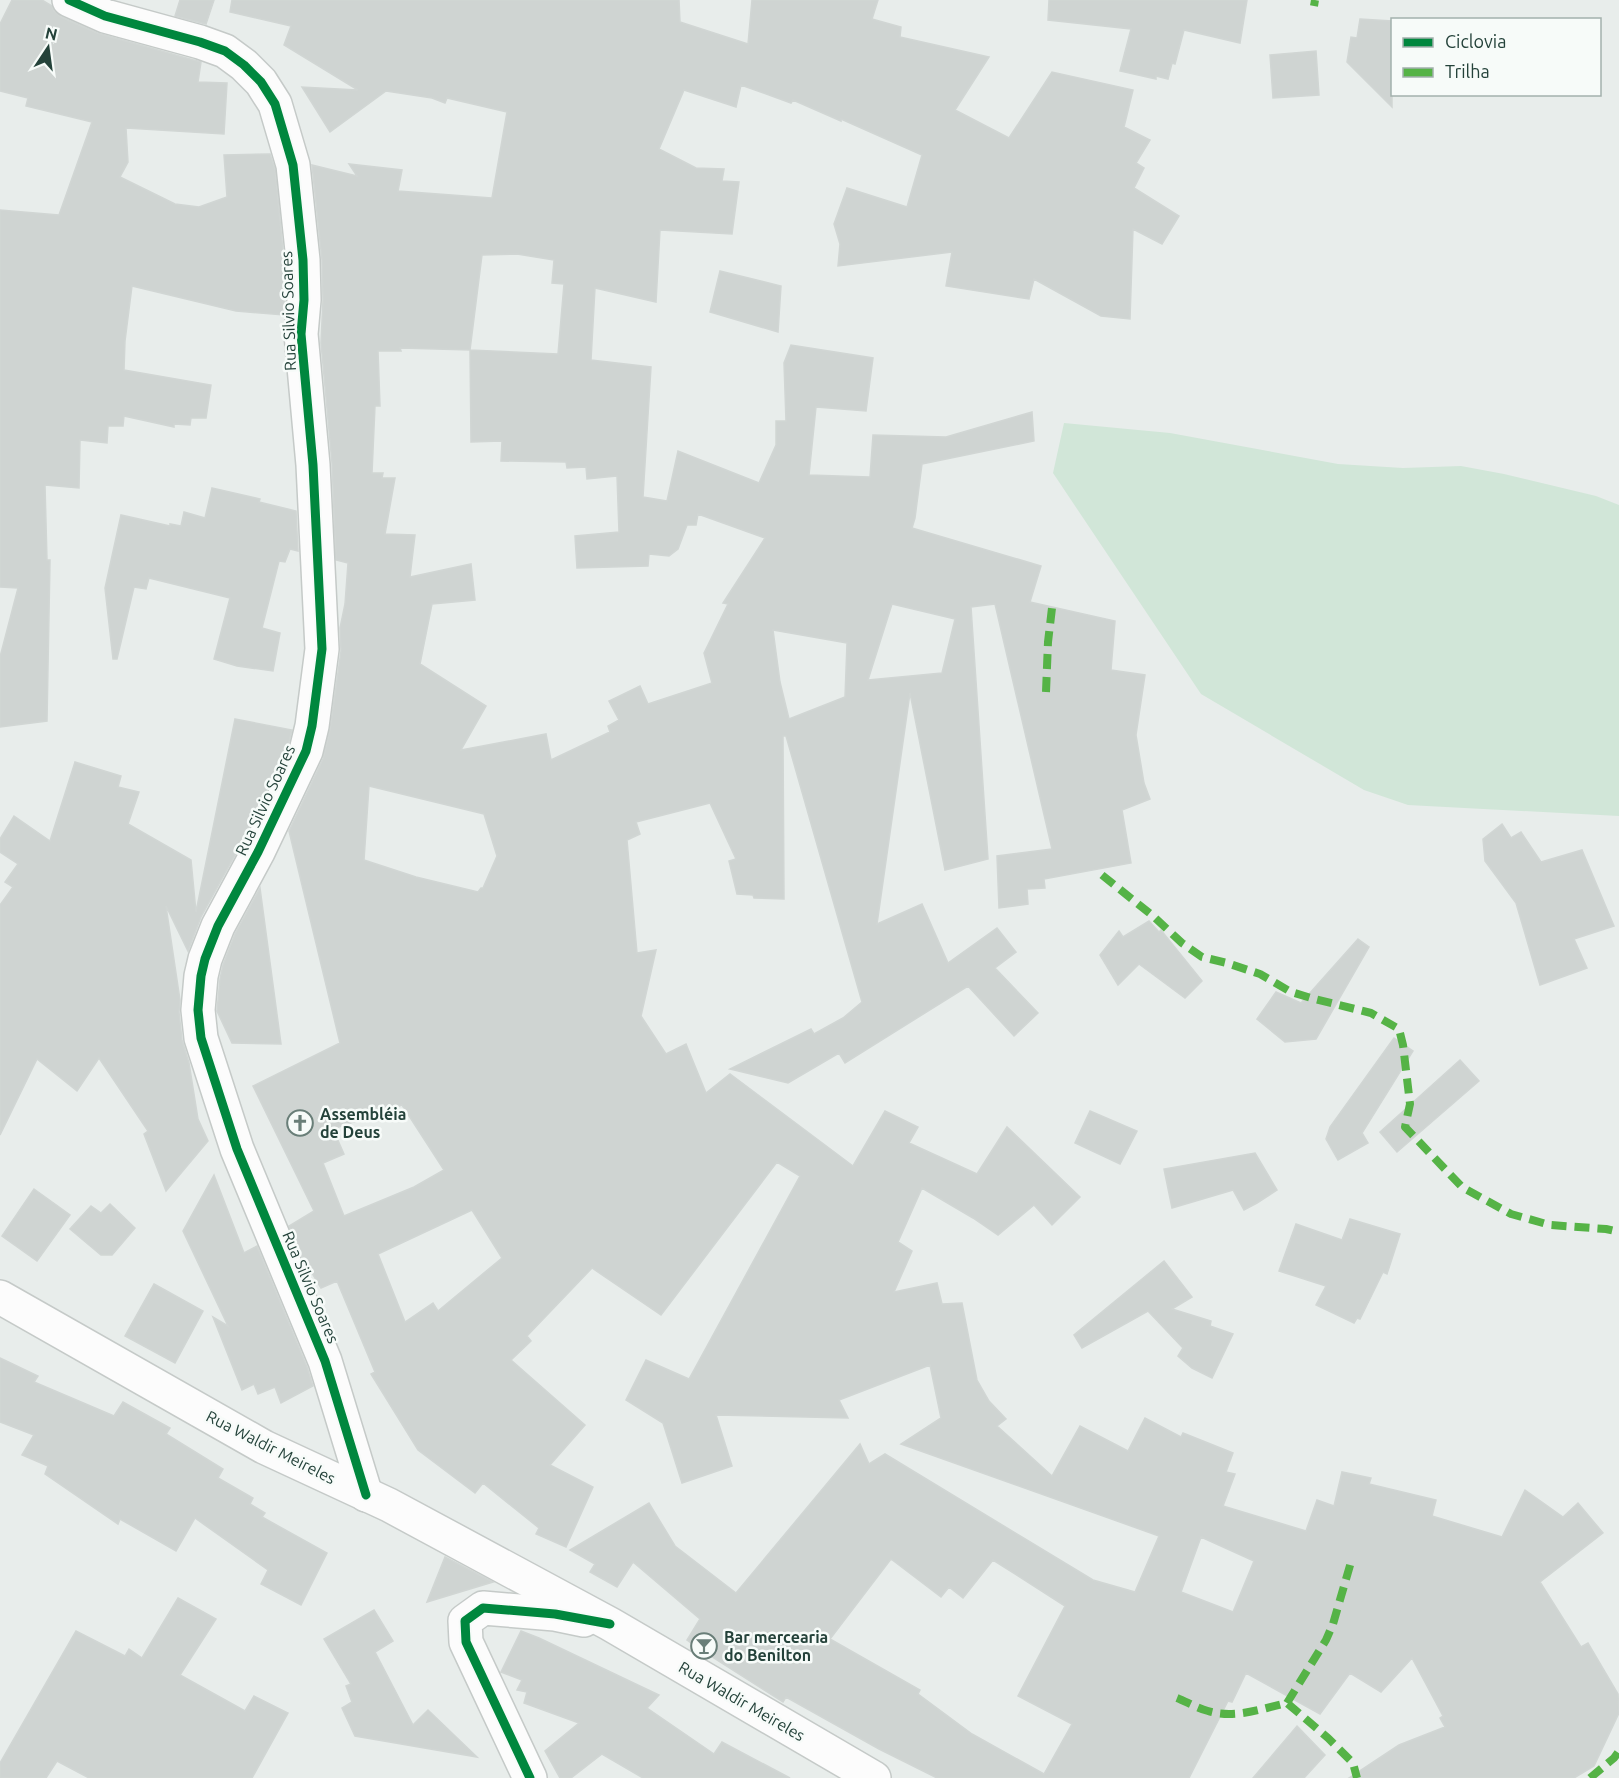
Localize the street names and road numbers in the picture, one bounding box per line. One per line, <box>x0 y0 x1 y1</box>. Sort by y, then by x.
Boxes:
street label: Rua Silvio Soares <box>277 251 299 371</box>
street label: Rua Silvio Soares <box>231 742 299 858</box>
street label: Rua Silvio Soares <box>279 1228 343 1346</box>
street label: Rua Waldir Meireles <box>203 1407 339 1487</box>
street label: Rua Waldir Meireles <box>676 1658 808 1744</box>

